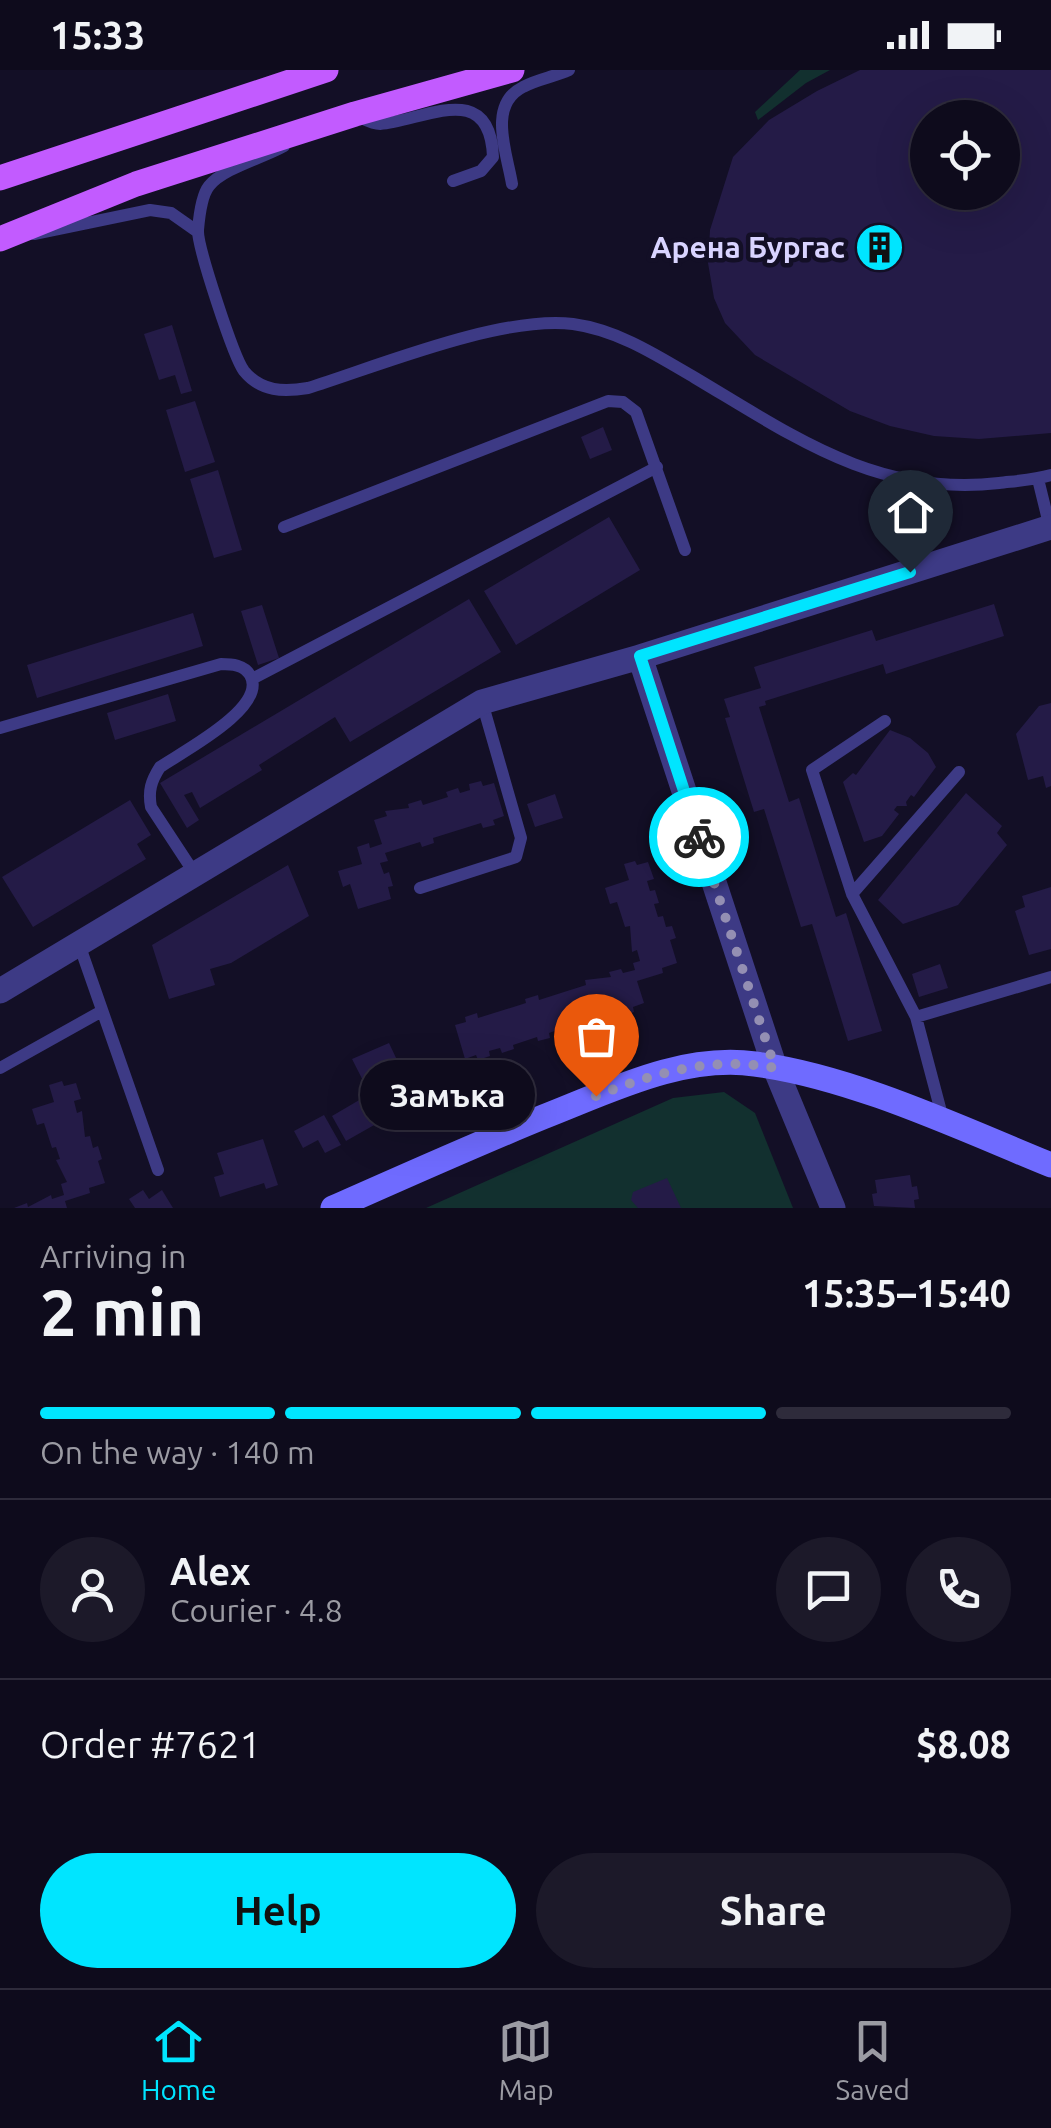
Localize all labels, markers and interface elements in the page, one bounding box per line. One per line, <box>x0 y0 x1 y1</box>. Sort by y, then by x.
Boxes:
text: 15:33 <box>50 14 145 56</box>
map controls <box>910 100 1020 210</box>
button: locate <box>910 100 1020 210</box>
building icon: Арена Бургас <box>854 221 906 273</box>
place label: Арена Бургас <box>650 230 845 264</box>
pin <box>868 470 953 573</box>
icon: home <box>883 485 938 540</box>
courier <box>649 787 749 887</box>
icon: bike <box>672 810 727 865</box>
pin <box>554 994 639 1097</box>
icon: bag <box>569 1009 624 1064</box>
callout: Замъка <box>361 1061 536 1131</box>
text: Замъка <box>390 1077 505 1113</box>
text: Arriving in <box>40 1238 186 1274</box>
text: 15:35–15:40 <box>802 1272 1011 1314</box>
text: 2 min <box>40 1275 204 1348</box>
text: On the way · 140 m <box>40 1434 315 1470</box>
button: person <box>40 1537 145 1642</box>
button: chat <box>776 1537 881 1642</box>
button: phone <box>906 1537 1011 1642</box>
text: Alex <box>170 1550 251 1592</box>
text: Courier · 4.8 <box>170 1592 343 1628</box>
text: Order #7621 <box>40 1723 261 1765</box>
text: $8.08 <box>916 1723 1011 1765</box>
button: Help <box>40 1853 516 1968</box>
button: Share <box>536 1853 1011 1968</box>
tab: Home <box>141 2014 217 2105</box>
tab: Map <box>498 2014 554 2105</box>
tab: Saved <box>835 2014 910 2105</box>

